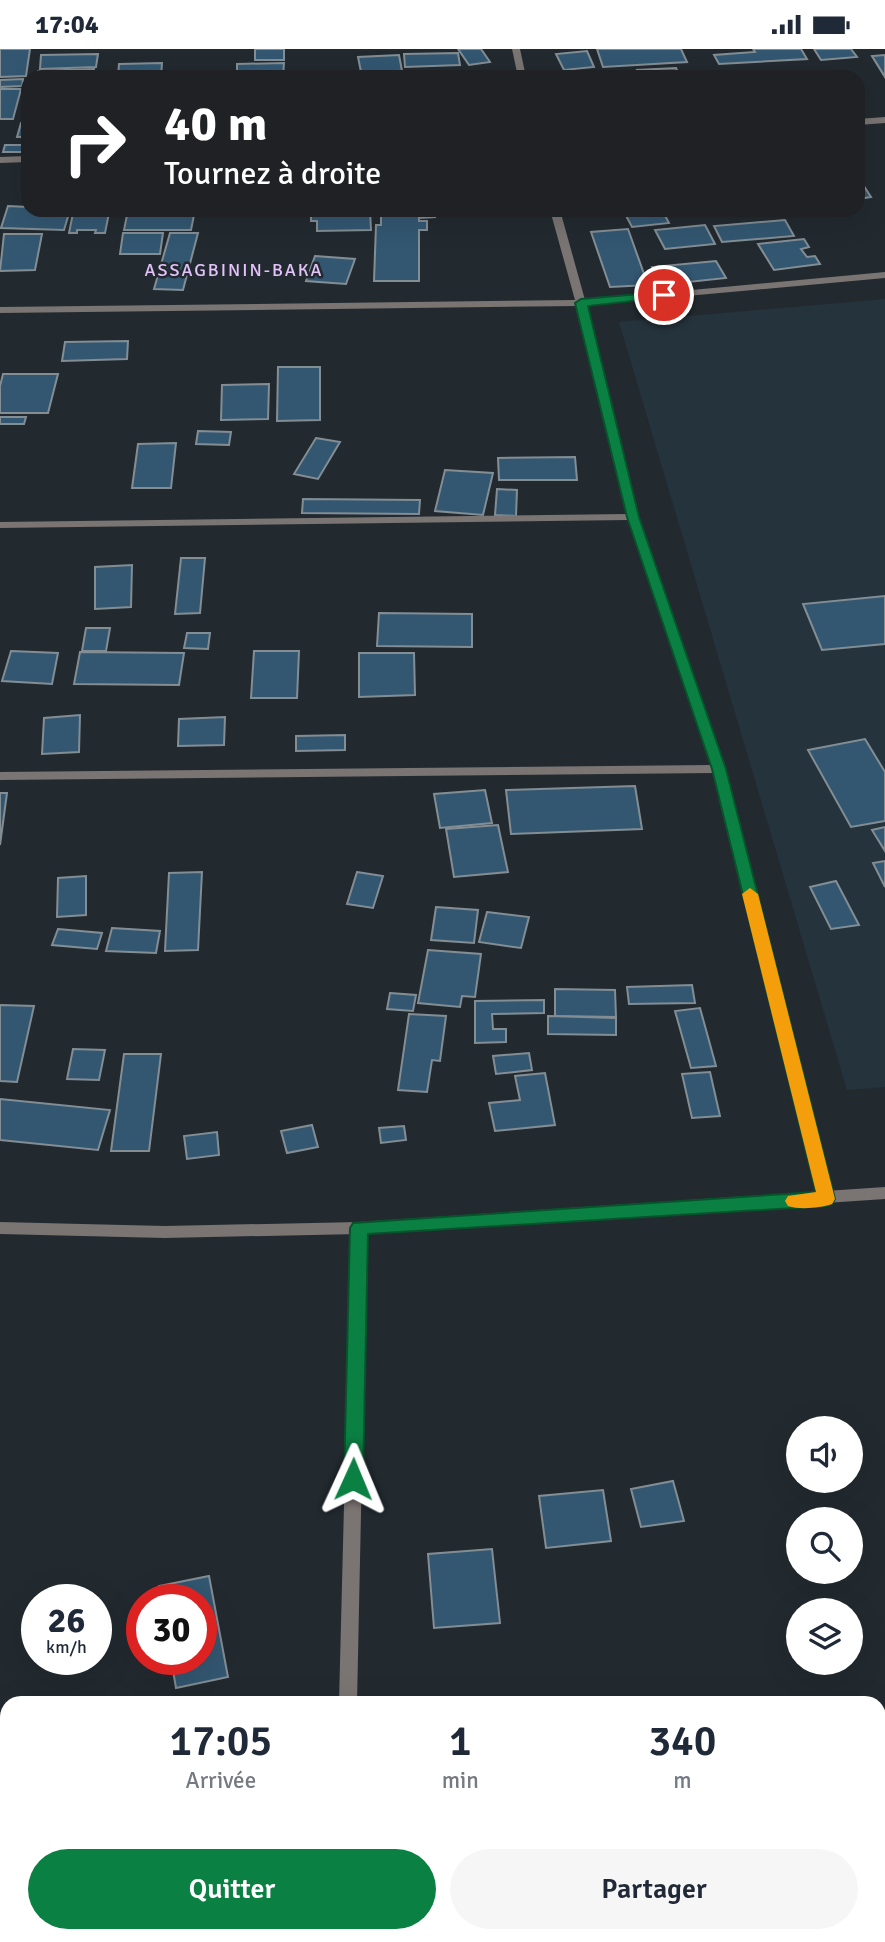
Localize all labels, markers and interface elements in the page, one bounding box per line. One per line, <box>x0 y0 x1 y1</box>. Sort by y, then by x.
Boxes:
text: 17:04 <box>35 9 99 41</box>
text: 40 m <box>164 94 267 154</box>
icon: right <box>49 98 140 189</box>
text: Tournez à droite <box>164 154 381 193</box>
district label: ASSAGBININ-BAKA <box>144 259 324 281</box>
pin <box>634 265 694 325</box>
icon: arrive <box>645 276 683 314</box>
map controls <box>786 1416 863 1675</box>
button: sound <box>786 1416 863 1493</box>
position arrow <box>316 1442 390 1516</box>
button: search <box>786 1507 863 1584</box>
speed limit sign: 30 <box>126 1584 217 1675</box>
button: layers <box>786 1598 863 1675</box>
text: 26 <box>48 1599 85 1642</box>
text: km/h <box>46 1636 87 1658</box>
text: 17:05 <box>170 1716 272 1767</box>
text: 1 <box>449 1716 472 1767</box>
text: 340 <box>648 1716 716 1767</box>
text: Arrivée <box>186 1766 256 1795</box>
text: min <box>442 1766 479 1795</box>
text: m <box>673 1766 692 1795</box>
button: Quitter <box>28 1849 436 1929</box>
button: Partager <box>450 1849 858 1929</box>

